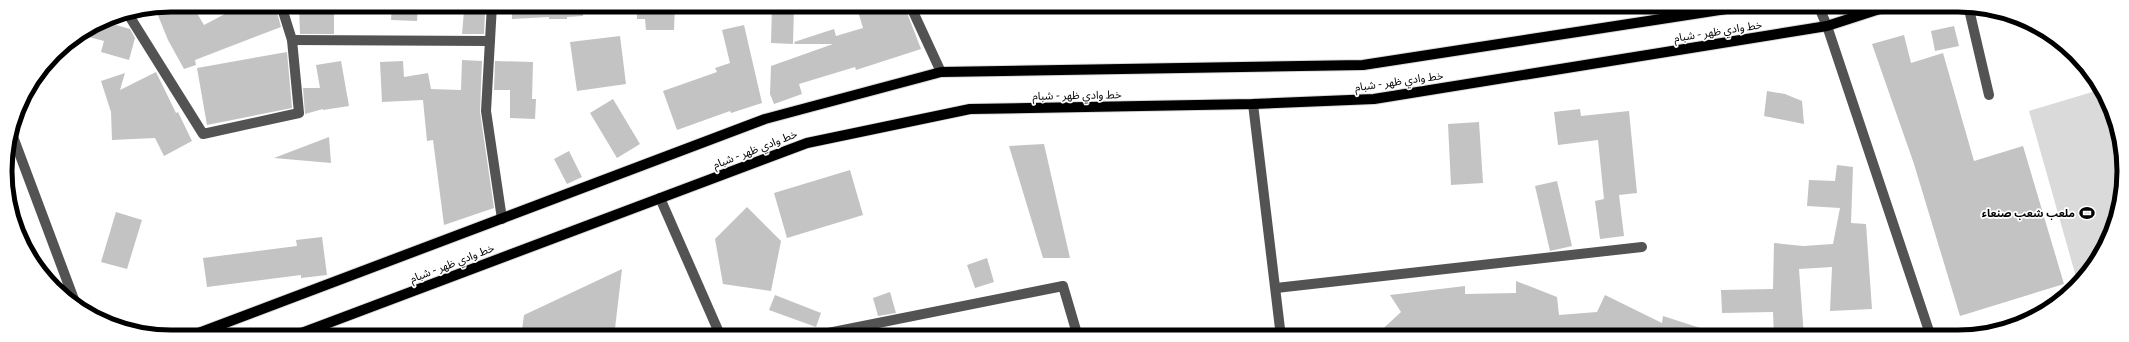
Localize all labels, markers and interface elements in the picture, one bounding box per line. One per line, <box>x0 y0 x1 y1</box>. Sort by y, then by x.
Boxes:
street label: خط وادي ظهر - شبام <box>1673 18 1764 47</box>
street label: خط وادي ظهر - شبام <box>1354 69 1445 97</box>
street label: خط وادي ظهر - شبام <box>1032 88 1122 105</box>
street label: خط وادي ظهر - شبام <box>711 127 801 174</box>
sports icon: ملعب شعب صنعاء <box>2078 204 2096 222</box>
place label: ملعب شعب صنعاء <box>1982 207 2075 220</box>
street label: خط وادي ظهر - شبام <box>408 241 498 288</box>

